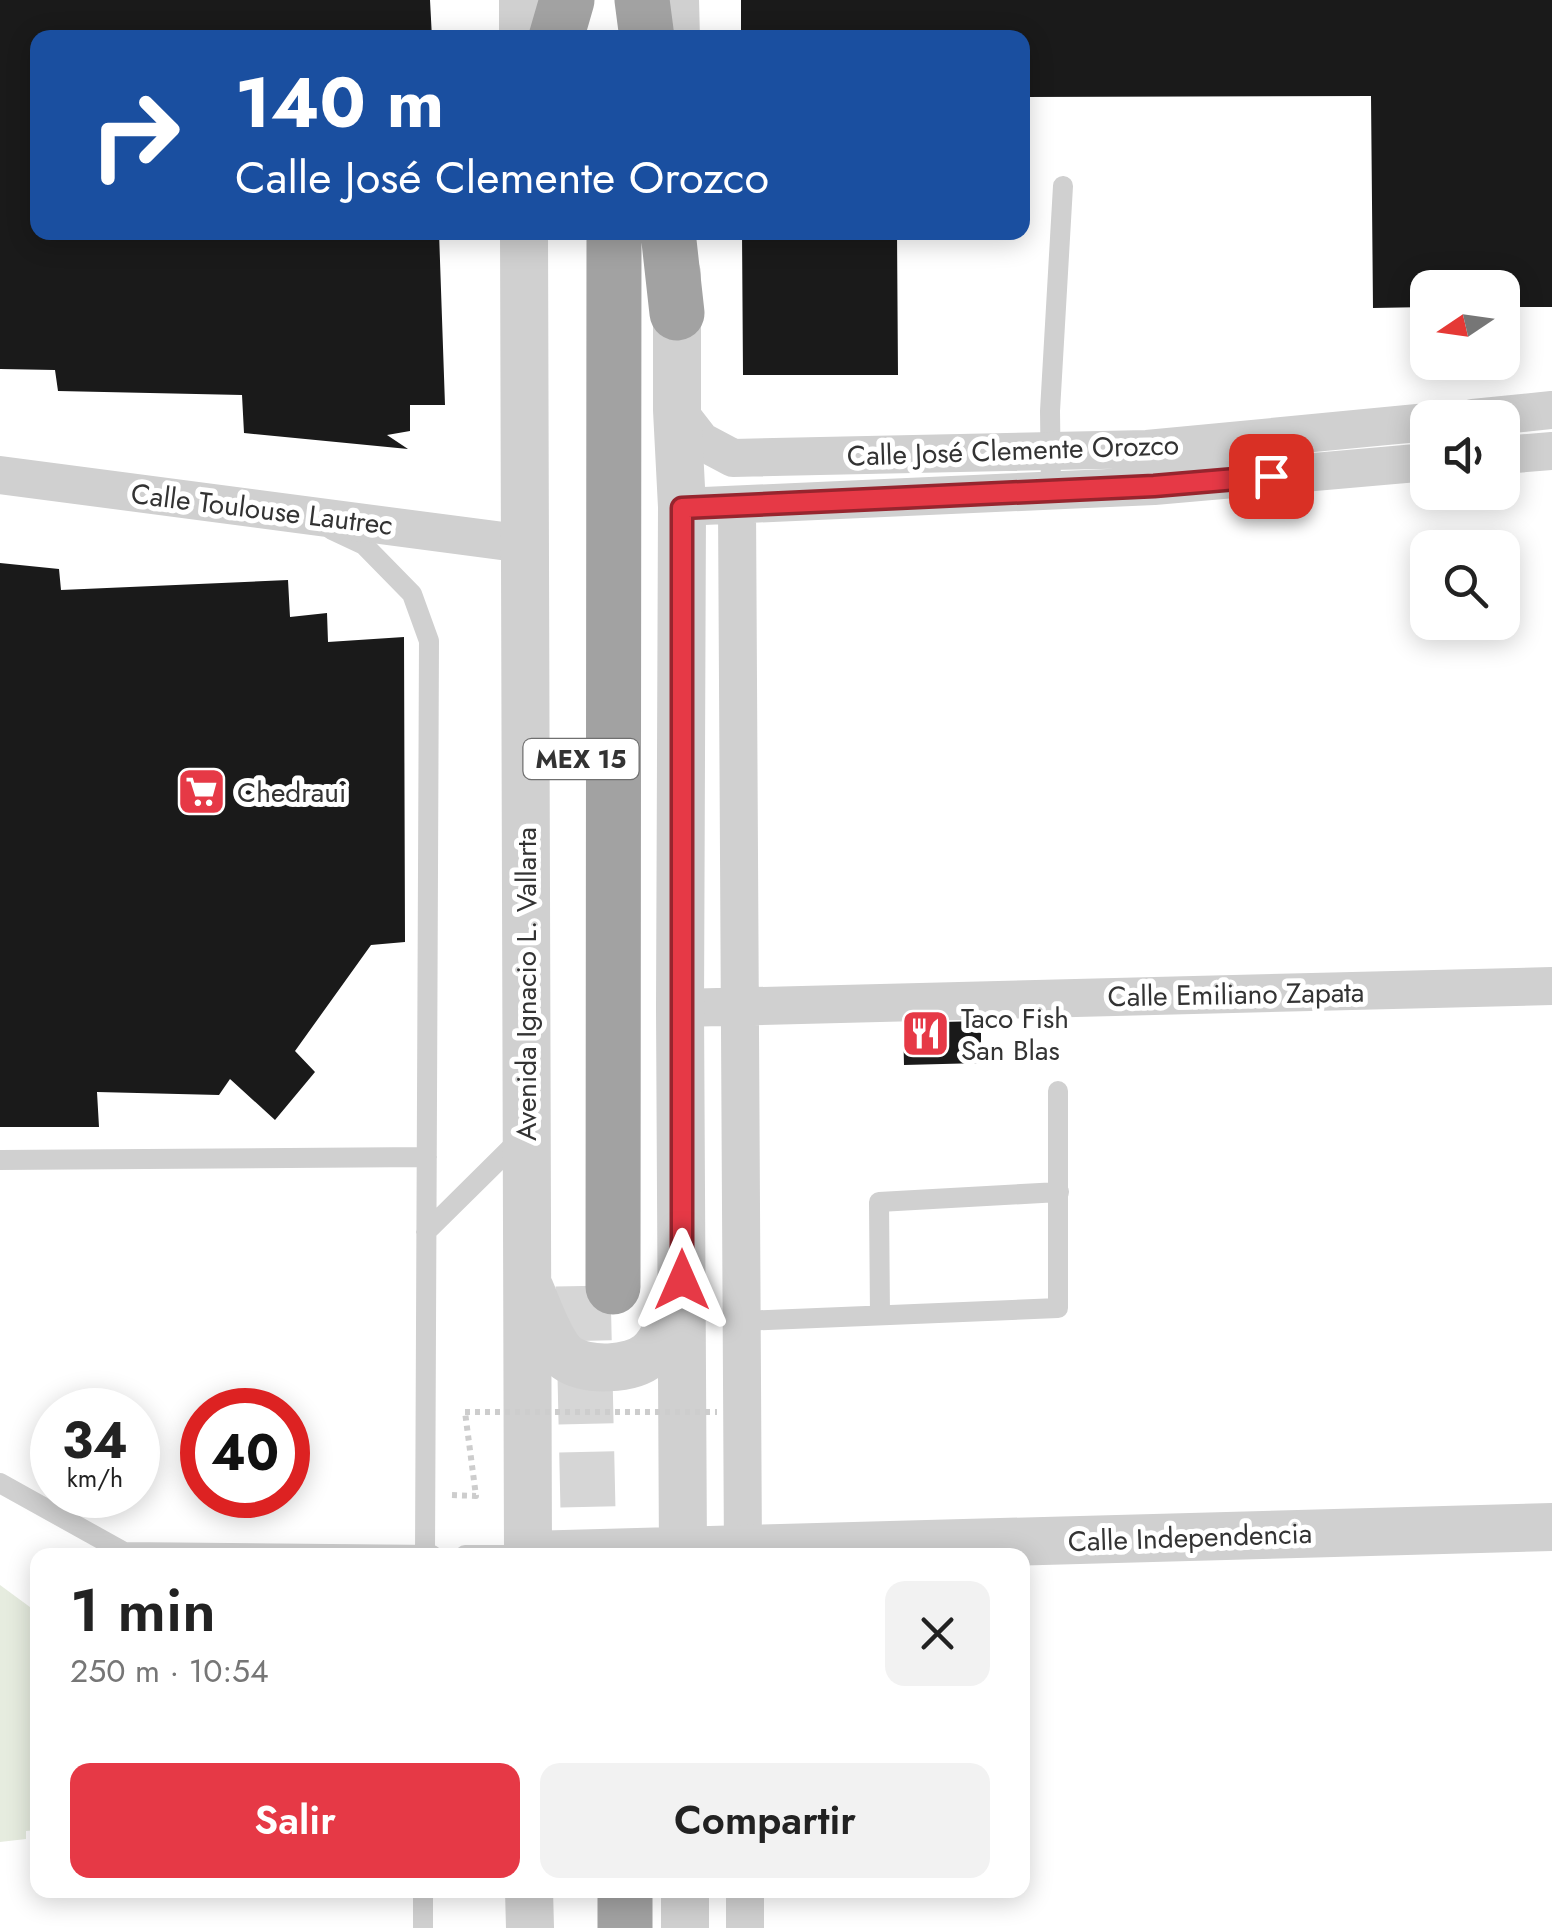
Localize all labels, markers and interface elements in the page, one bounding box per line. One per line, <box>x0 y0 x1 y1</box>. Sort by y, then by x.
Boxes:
text: 140 m <box>235 52 444 153</box>
icon: right <box>70 70 200 200</box>
text: Calle José Clemente Orozco <box>235 145 769 210</box>
north arrow <box>1410 270 1520 380</box>
map controls <box>1410 270 1520 640</box>
button: sound <box>1410 400 1520 510</box>
street label: Calle José Clemente Orozco <box>846 424 1180 477</box>
pin <box>1229 434 1314 519</box>
icon: arrive <box>1244 449 1299 504</box>
street label: Calle Toulouse Lautrec <box>129 473 395 546</box>
button: search <box>1410 530 1520 640</box>
road number: MEX 15 <box>524 739 638 779</box>
supermarket icon: Chedraui <box>176 766 228 818</box>
place label: Chedraui <box>237 772 346 813</box>
street label: Avenida Ignacio L. Vallarta <box>506 827 547 1141</box>
street label: Calle Emiliano Zapata <box>1107 972 1365 1017</box>
place label: Taco Fish San Blas <box>961 998 1069 1071</box>
restaurant icon: Taco Fish San Blas <box>900 1008 952 1060</box>
position arrow <box>630 1228 734 1332</box>
speed limit sign: 40 <box>180 1388 310 1518</box>
text: 34 <box>62 1404 128 1477</box>
text: km/h <box>67 1460 123 1496</box>
street label: Calle Independencia <box>1067 1513 1313 1562</box>
text: 1 min <box>70 1567 216 1654</box>
button: close <box>885 1581 990 1686</box>
text: 250 m · 10:54 <box>70 1648 269 1694</box>
button: Salir <box>70 1763 520 1878</box>
button: Compartir <box>540 1763 990 1878</box>

